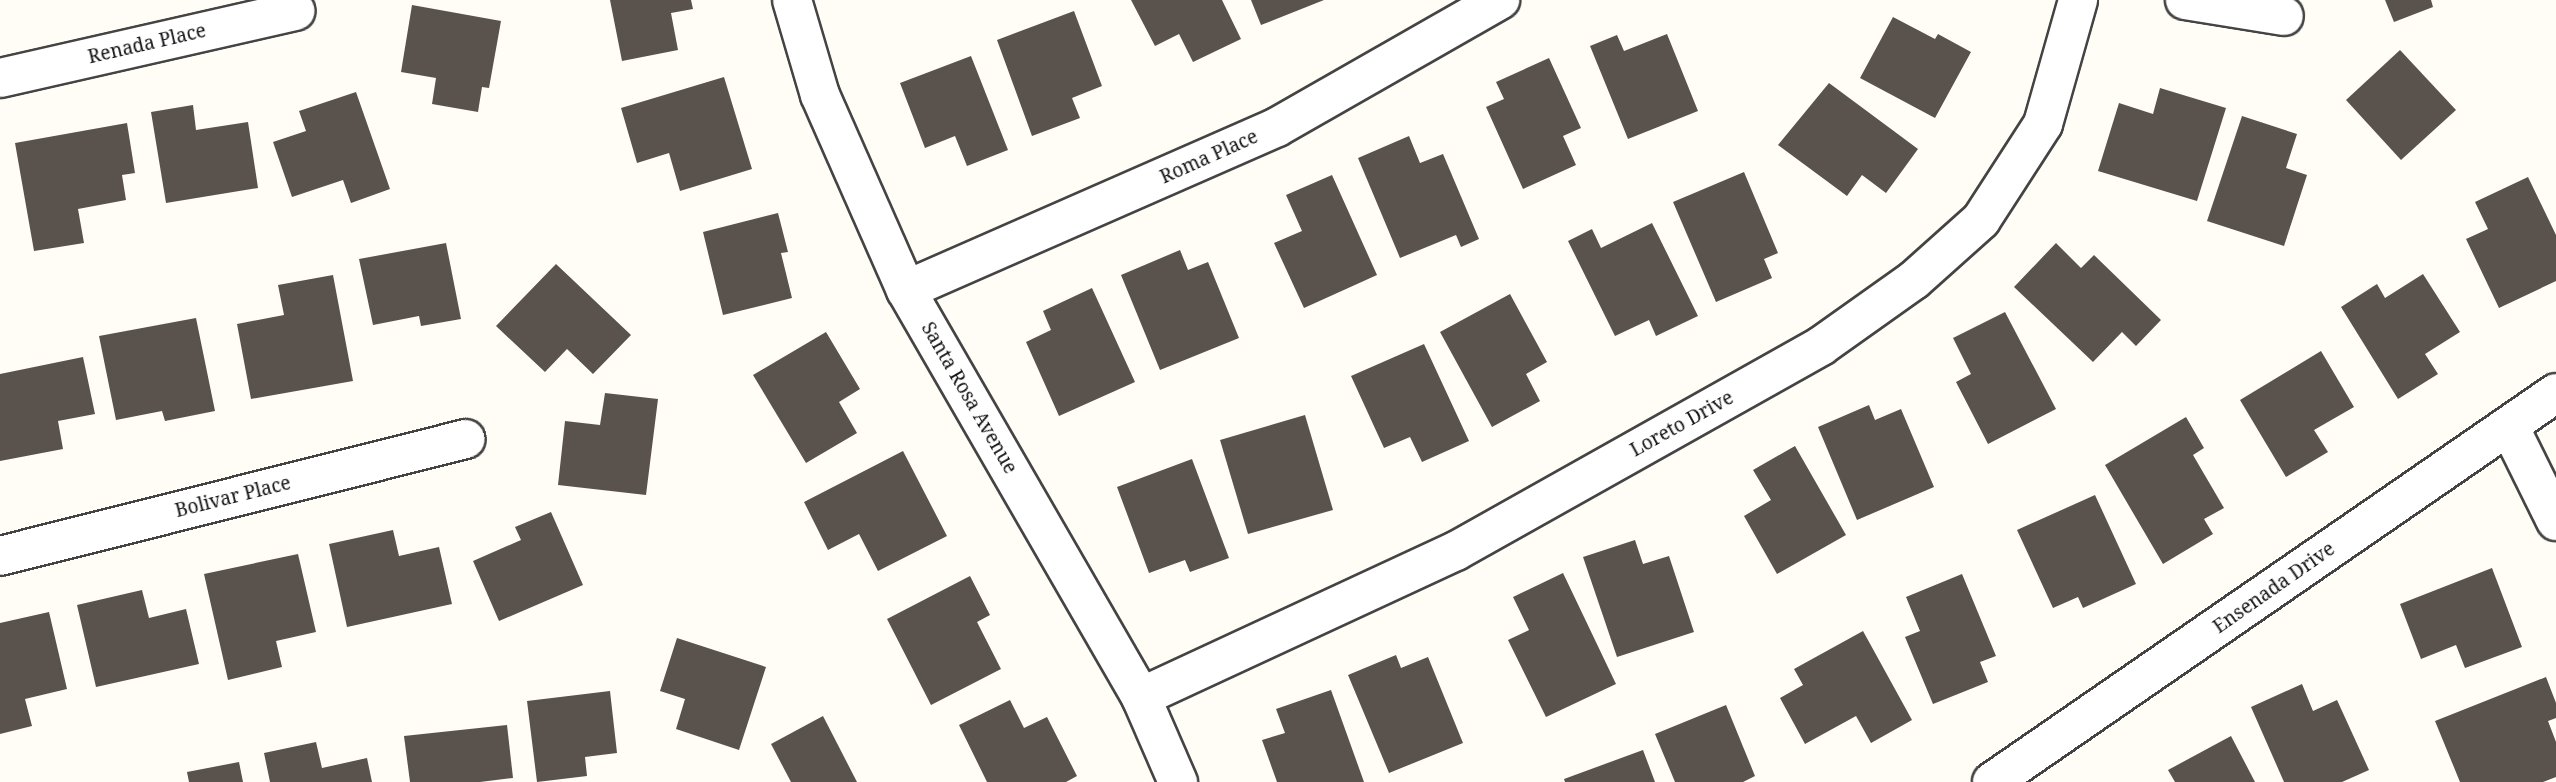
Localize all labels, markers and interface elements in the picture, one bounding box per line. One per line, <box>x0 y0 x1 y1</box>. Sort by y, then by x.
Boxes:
street label: Renada Place <box>86 19 208 69</box>
street label: Roma Place <box>1157 125 1261 189</box>
street label: Santa Rosa Avenue <box>916 318 1022 478</box>
street label: Loreto Drive <box>1626 386 1738 462</box>
street label: Bolivar Place <box>173 472 293 522</box>
street label: Ensenada Drive <box>2209 538 2339 638</box>

